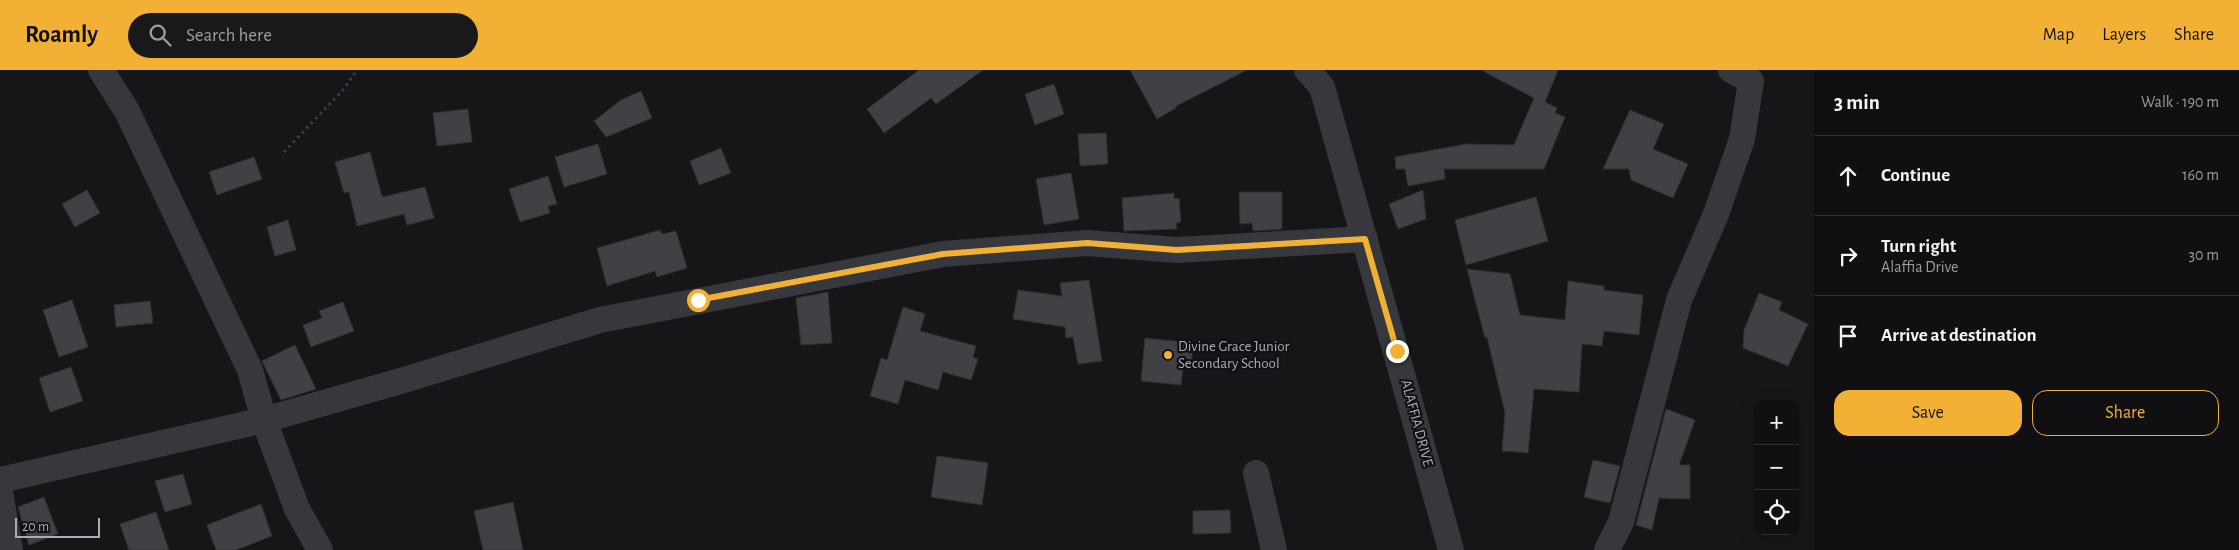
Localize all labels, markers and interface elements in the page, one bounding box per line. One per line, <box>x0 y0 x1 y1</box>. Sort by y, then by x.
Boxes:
search box <box>128 13 478 58</box>
icon: search <box>146 21 174 49</box>
text: Roamly <box>25 23 98 47</box>
text: Search here <box>186 26 272 45</box>
text: Map <box>2043 26 2074 44</box>
text: Layers <box>2102 26 2146 44</box>
text: Share <box>2174 26 2214 44</box>
text: 3 min <box>1834 92 1880 113</box>
text: Walk · 190 m <box>2141 94 2219 110</box>
icon: ahead <box>1834 162 1862 190</box>
text: Continue <box>1881 166 1950 185</box>
text: 160 m <box>2182 167 2219 183</box>
text: Turn right <box>1881 237 1956 256</box>
icon: right <box>1834 242 1862 270</box>
text: 30 m <box>2189 247 2219 263</box>
text: Alaffia Drive <box>1881 259 1958 275</box>
route start <box>687 289 710 312</box>
icon: arrive <box>1834 322 1862 350</box>
text: Arrive at destination <box>1881 326 2037 345</box>
place label: Divine Grace Junior Secondary School <box>1178 339 1289 371</box>
route end <box>1386 340 1409 363</box>
marker: Divine Grace Junior Secondary School <box>1162 349 1174 361</box>
street label: ALAFFIA DRIVE <box>1398 378 1436 468</box>
button: Save <box>1834 390 2022 436</box>
button: Share <box>2032 390 2219 436</box>
map controls <box>1754 400 1799 535</box>
button: + <box>1754 400 1799 445</box>
button: − <box>1754 445 1799 490</box>
button: locate <box>1754 490 1799 535</box>
scale bar <box>15 515 100 538</box>
text: 20 m <box>22 520 49 534</box>

